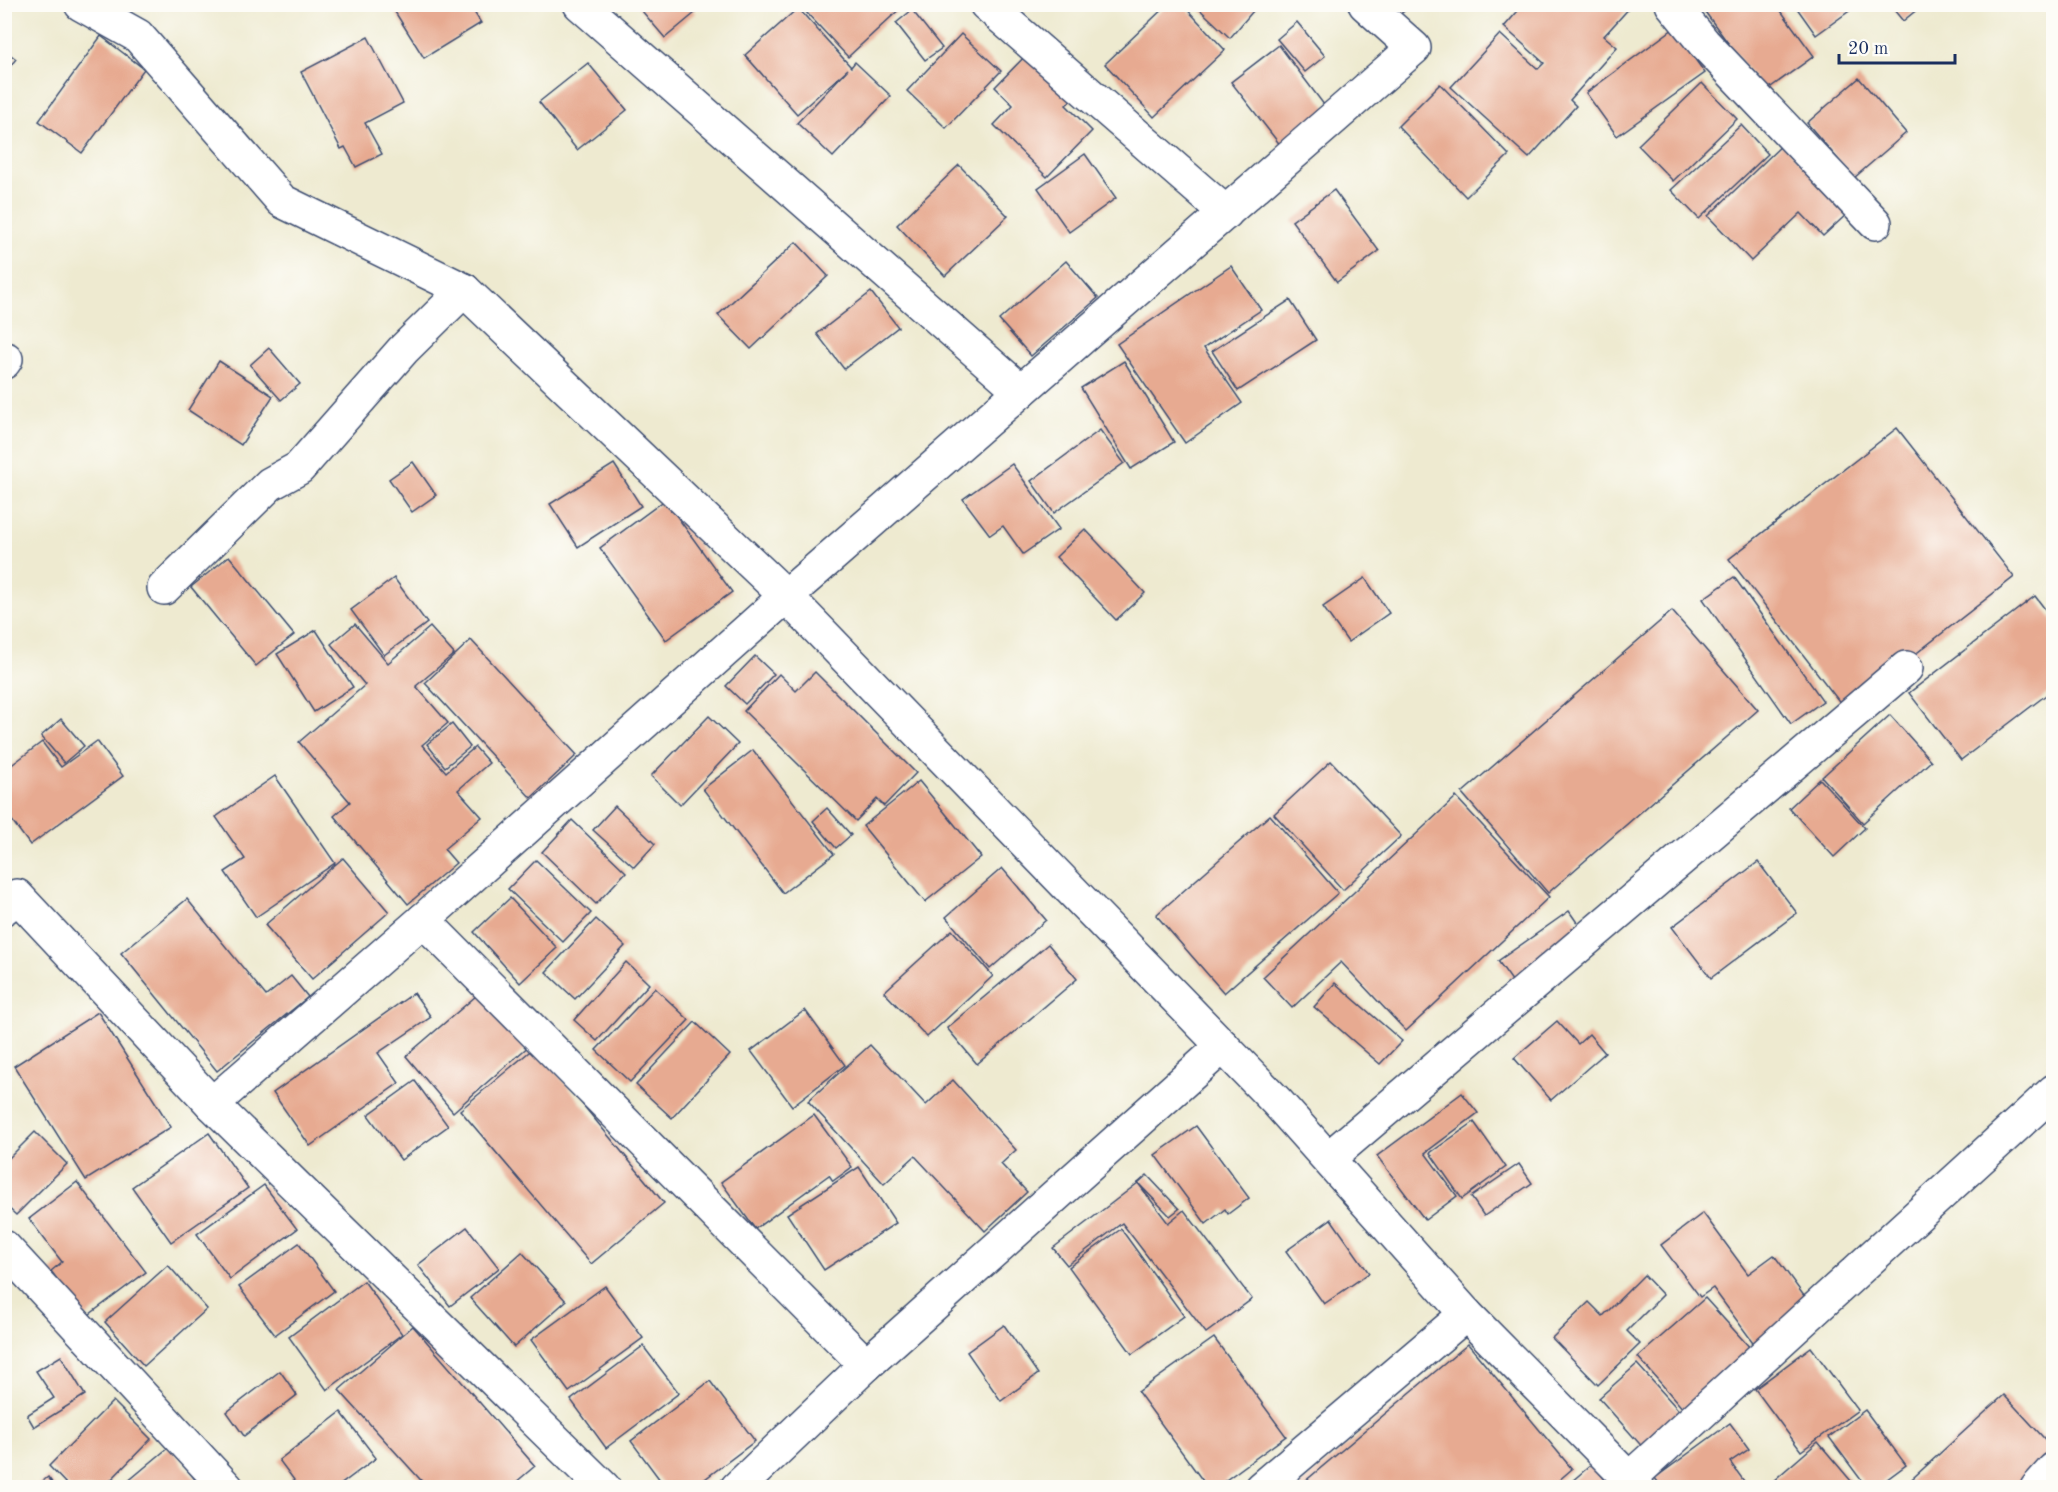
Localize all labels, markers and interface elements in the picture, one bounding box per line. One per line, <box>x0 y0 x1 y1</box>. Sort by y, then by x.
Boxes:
scale bar <box>1839 27 1954 65</box>
text: 20 m <box>1848 40 1888 58</box>

